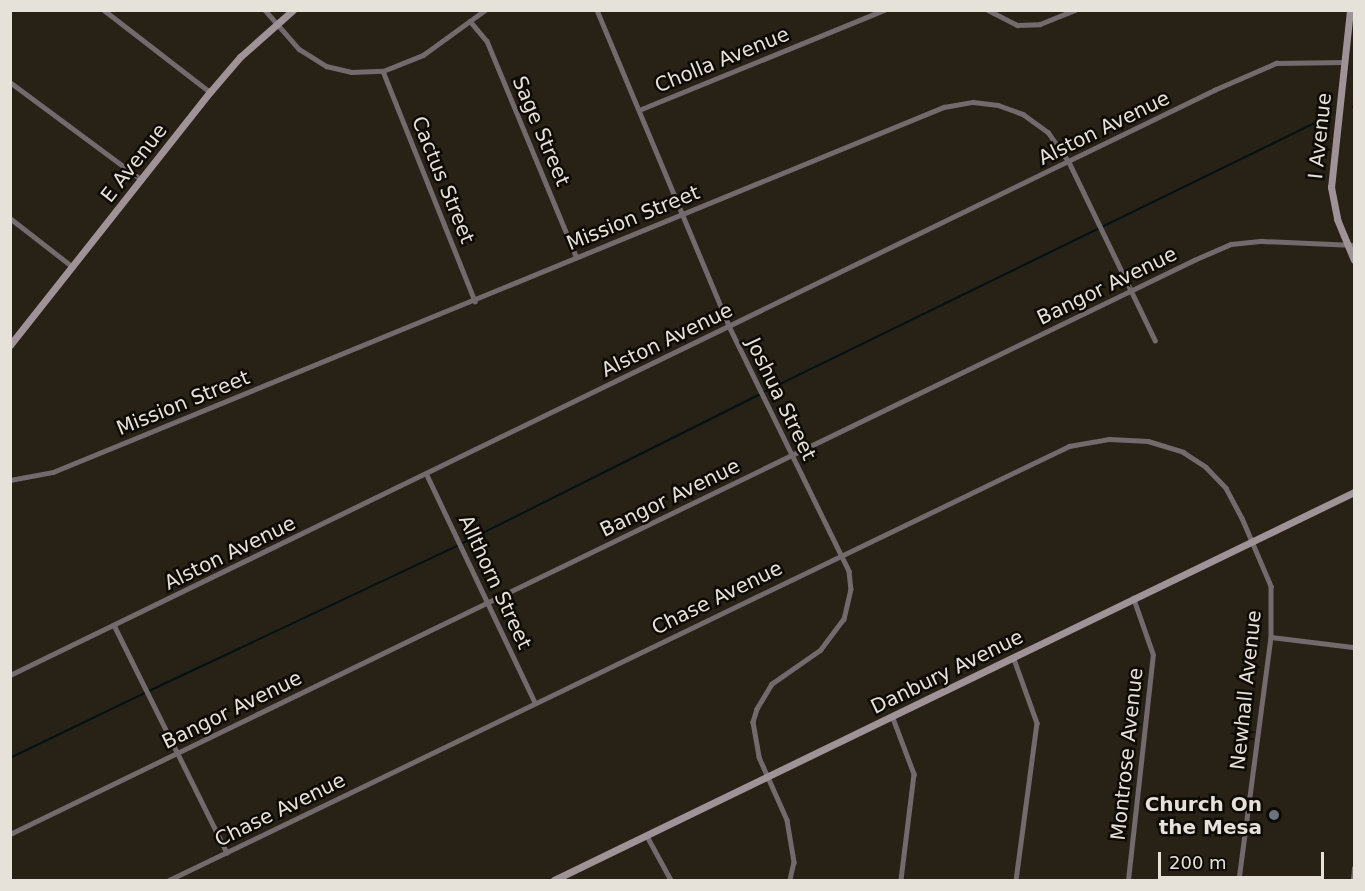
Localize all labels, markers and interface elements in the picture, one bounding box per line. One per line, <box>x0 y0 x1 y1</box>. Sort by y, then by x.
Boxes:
street label: Cholla Avenue <box>651 22 793 98</box>
street label: Sage Street <box>507 72 575 190</box>
street label: Alston Avenue <box>1034 86 1174 170</box>
street label: I Avenue <box>1304 92 1336 180</box>
street label: Cactus Street <box>407 113 479 247</box>
street label: E Avenue <box>96 119 172 207</box>
street label: Mission Street <box>563 180 703 256</box>
street label: Bangor Avenue <box>1033 242 1181 330</box>
street label: Alston Avenue <box>597 298 737 382</box>
street label: Joshua Street <box>741 334 821 464</box>
street label: Mission Street <box>113 365 253 441</box>
street label: Bangor Avenue <box>596 454 744 542</box>
street label: Alston Avenue <box>160 511 300 595</box>
street label: Allthorn Street <box>453 511 537 653</box>
street label: Chase Avenue <box>648 556 786 640</box>
street label: Newhall Avenue <box>1226 609 1266 771</box>
street label: Danbury Avenue <box>867 625 1027 719</box>
street label: Bangor Avenue <box>158 666 306 754</box>
street label: Montrose Avenue <box>1106 667 1148 841</box>
street label: Chase Avenue <box>211 768 349 852</box>
place label: Church On the Mesa <box>1145 792 1262 839</box>
marker: Church On the Mesa <box>1267 808 1281 822</box>
scale bar <box>1161 840 1328 878</box>
text: 200 m <box>1169 852 1227 873</box>

